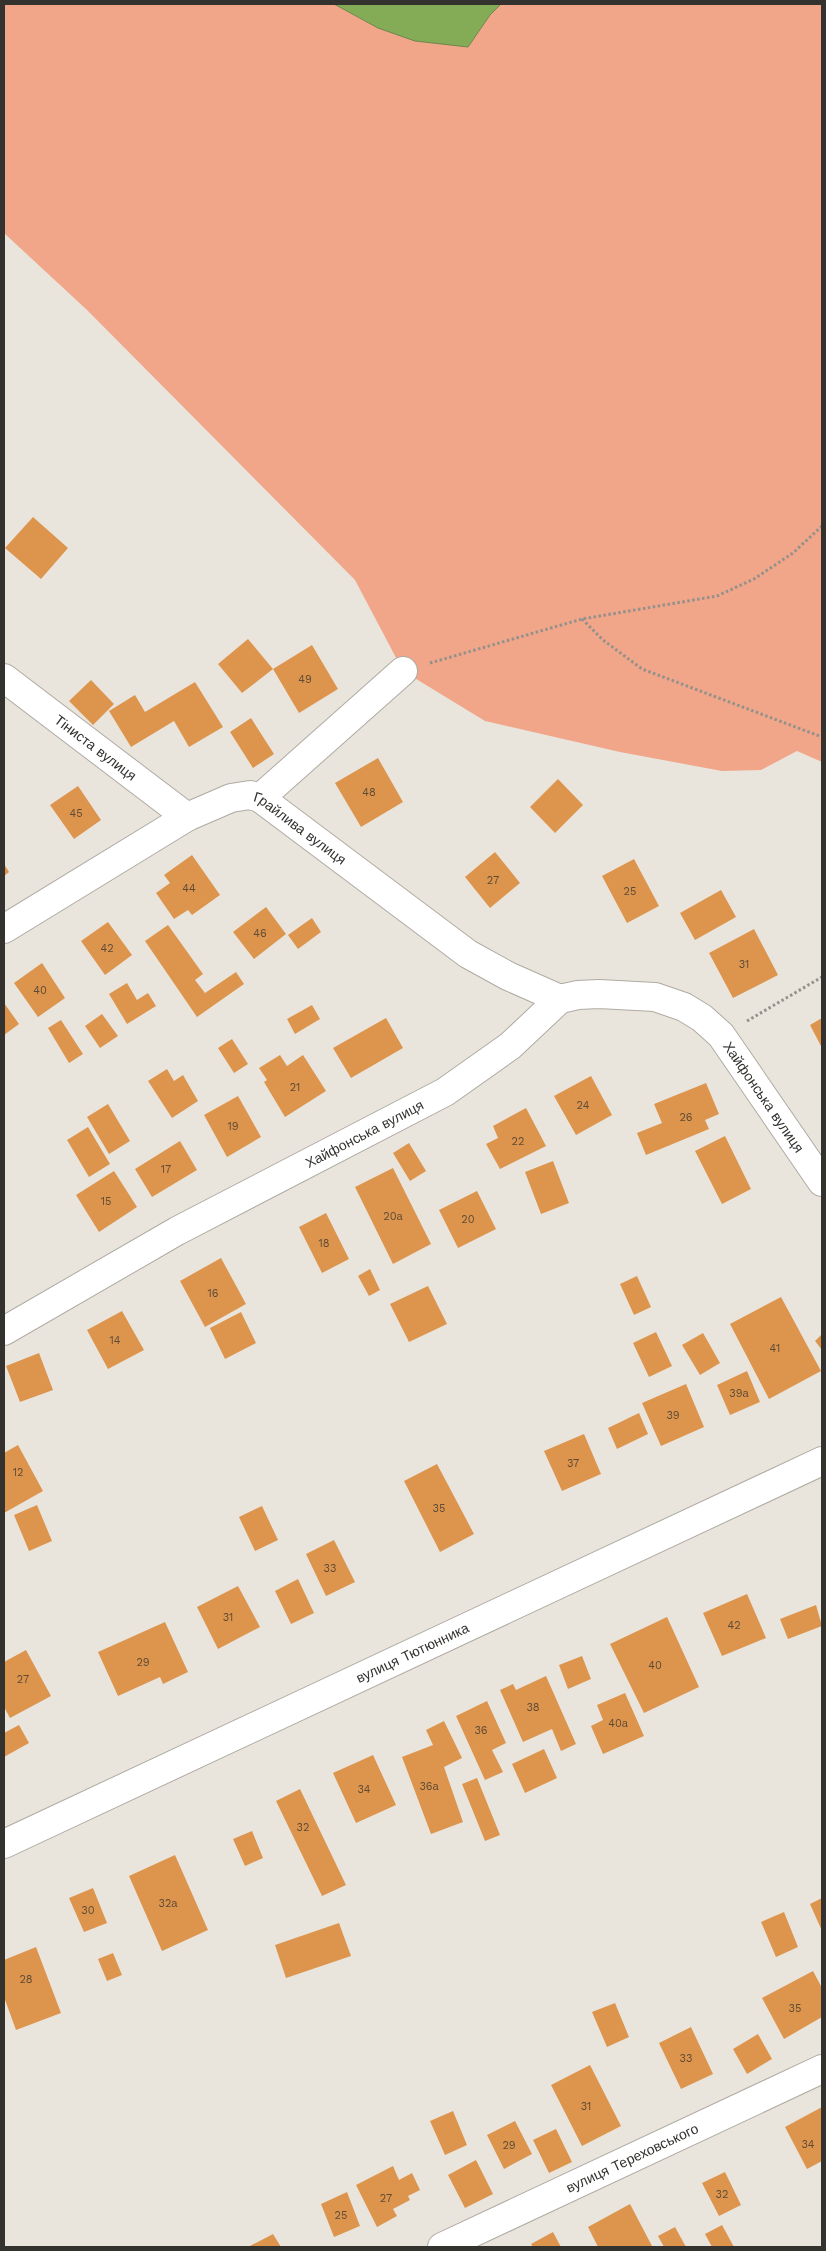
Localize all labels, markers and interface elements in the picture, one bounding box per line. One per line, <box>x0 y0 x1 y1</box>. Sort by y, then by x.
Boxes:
house number: 49 <box>298 673 312 686</box>
street label: Тіниста вулиця <box>51 711 140 784</box>
house number: 48 <box>362 786 376 799</box>
street label: Грайлива вулиця <box>252 789 349 868</box>
house number: 45 <box>69 807 83 820</box>
house number: 27 <box>487 874 499 887</box>
house number: 44 <box>182 882 196 895</box>
house number: 25 <box>624 885 636 898</box>
house number: 46 <box>253 927 267 940</box>
house number: 42 <box>100 942 114 955</box>
house number: 31 <box>739 958 749 971</box>
house number: 40 <box>33 984 47 997</box>
street label: Хайфонська вулиця <box>720 1039 807 1155</box>
house number: 21 <box>290 1081 300 1094</box>
street label: Хайфонська вулиця <box>303 1097 426 1171</box>
house number: 24 <box>577 1099 590 1112</box>
house number: 26 <box>679 1111 693 1124</box>
house number: 19 <box>227 1120 239 1133</box>
house number: 22 <box>512 1135 524 1148</box>
house number: 17 <box>161 1163 171 1176</box>
house number: 15 <box>101 1195 111 1208</box>
house number: 20а <box>383 1210 404 1223</box>
house number: 20 <box>461 1213 475 1226</box>
house number: 18 <box>318 1237 330 1250</box>
house number: 16 <box>208 1287 219 1300</box>
house number: 14 <box>109 1334 121 1347</box>
house number: 41 <box>770 1342 780 1355</box>
house number: 39а <box>729 1387 750 1400</box>
house number: 39 <box>666 1409 680 1422</box>
house number: 37 <box>567 1457 579 1470</box>
house number: 12 <box>13 1466 23 1479</box>
house number: 35 <box>433 1502 445 1515</box>
house number: 33 <box>324 1562 336 1575</box>
house number: 31 <box>223 1611 233 1624</box>
street label: вулиця Тютюнника <box>353 1619 472 1686</box>
house number: 42 <box>727 1619 741 1632</box>
house number: 29 <box>136 1656 150 1669</box>
house number: 40 <box>648 1659 662 1672</box>
house number: 27 <box>17 1673 29 1686</box>
house number: 38 <box>526 1701 540 1714</box>
house number: 40а <box>608 1717 629 1730</box>
house number: 36 <box>474 1724 488 1737</box>
house number: 36а <box>419 1780 439 1793</box>
house number: 34 <box>357 1783 371 1796</box>
house number: 32 <box>297 1821 309 1834</box>
house number: 32а <box>159 1897 178 1910</box>
house number: 30 <box>81 1904 95 1917</box>
house number: 28 <box>19 1973 33 1986</box>
house number: 35 <box>789 2002 801 2015</box>
house number: 33 <box>680 2052 692 2065</box>
house number: 31 <box>581 2100 591 2113</box>
street label: вулиця Тереховського <box>564 2120 701 2196</box>
house number: 34 <box>801 2138 815 2151</box>
house number: 29 <box>502 2139 516 2152</box>
house number: 32 <box>716 2188 728 2201</box>
house number: 27 <box>380 2192 392 2205</box>
house number: 25 <box>335 2209 347 2222</box>

